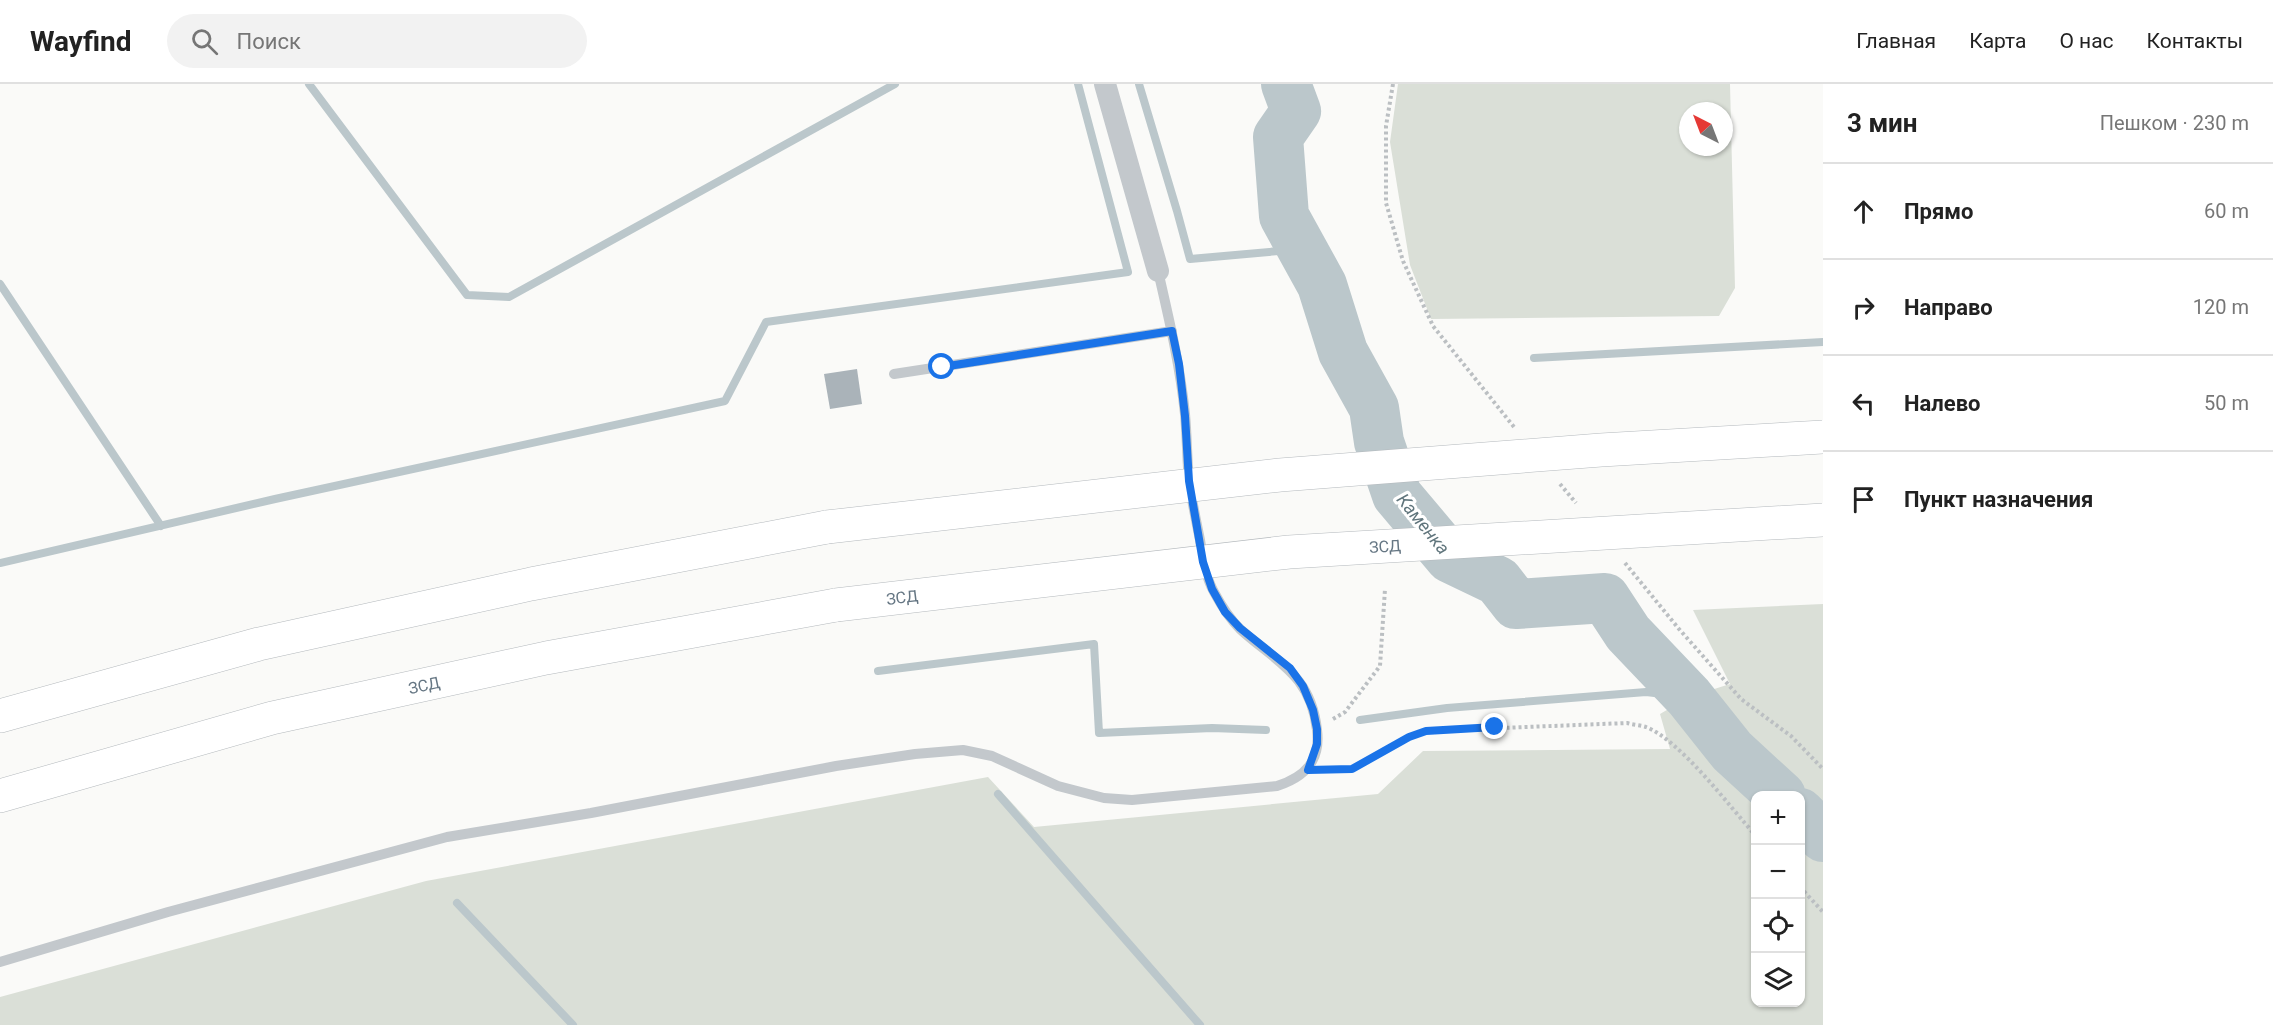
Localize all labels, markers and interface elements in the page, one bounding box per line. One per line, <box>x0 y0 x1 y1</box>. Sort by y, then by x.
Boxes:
search box <box>167 14 587 68</box>
text: Wayfind <box>30 25 131 58</box>
icon: search <box>188 25 221 58</box>
text: Поиск <box>236 29 301 54</box>
text: Главная <box>1856 29 1936 53</box>
text: Карта <box>1969 29 2026 53</box>
text: О нас <box>2059 29 2114 53</box>
text: Контакты <box>2147 29 2243 53</box>
north arrow <box>1679 102 1733 156</box>
text: 3 мин <box>1847 108 1918 138</box>
text: Пешком · 230 m <box>2100 111 2249 135</box>
icon: ahead <box>1847 195 1880 228</box>
text: Прямо <box>1904 199 1973 224</box>
text: 60 m <box>2204 199 2249 223</box>
icon: right <box>1847 291 1880 324</box>
text: Направо <box>1904 295 1993 320</box>
text: 120 m <box>2193 295 2249 319</box>
route start <box>928 353 954 379</box>
icon: left <box>1847 387 1880 420</box>
text: Налево <box>1904 391 1981 416</box>
text: 50 m <box>2204 391 2249 415</box>
icon: arrive <box>1847 483 1880 516</box>
text: Пункт назначения <box>1904 487 2093 512</box>
water label: Каменка <box>1393 489 1454 558</box>
street label: ЗСД <box>1368 536 1402 557</box>
street label: ЗСД <box>885 586 919 609</box>
street label: ЗСД <box>407 673 442 698</box>
route end <box>1481 713 1507 739</box>
map controls <box>1751 791 1805 1007</box>
button: + <box>1751 791 1805 845</box>
button: − <box>1751 845 1805 899</box>
button: locate <box>1751 899 1805 953</box>
button: layers <box>1751 953 1805 1007</box>

